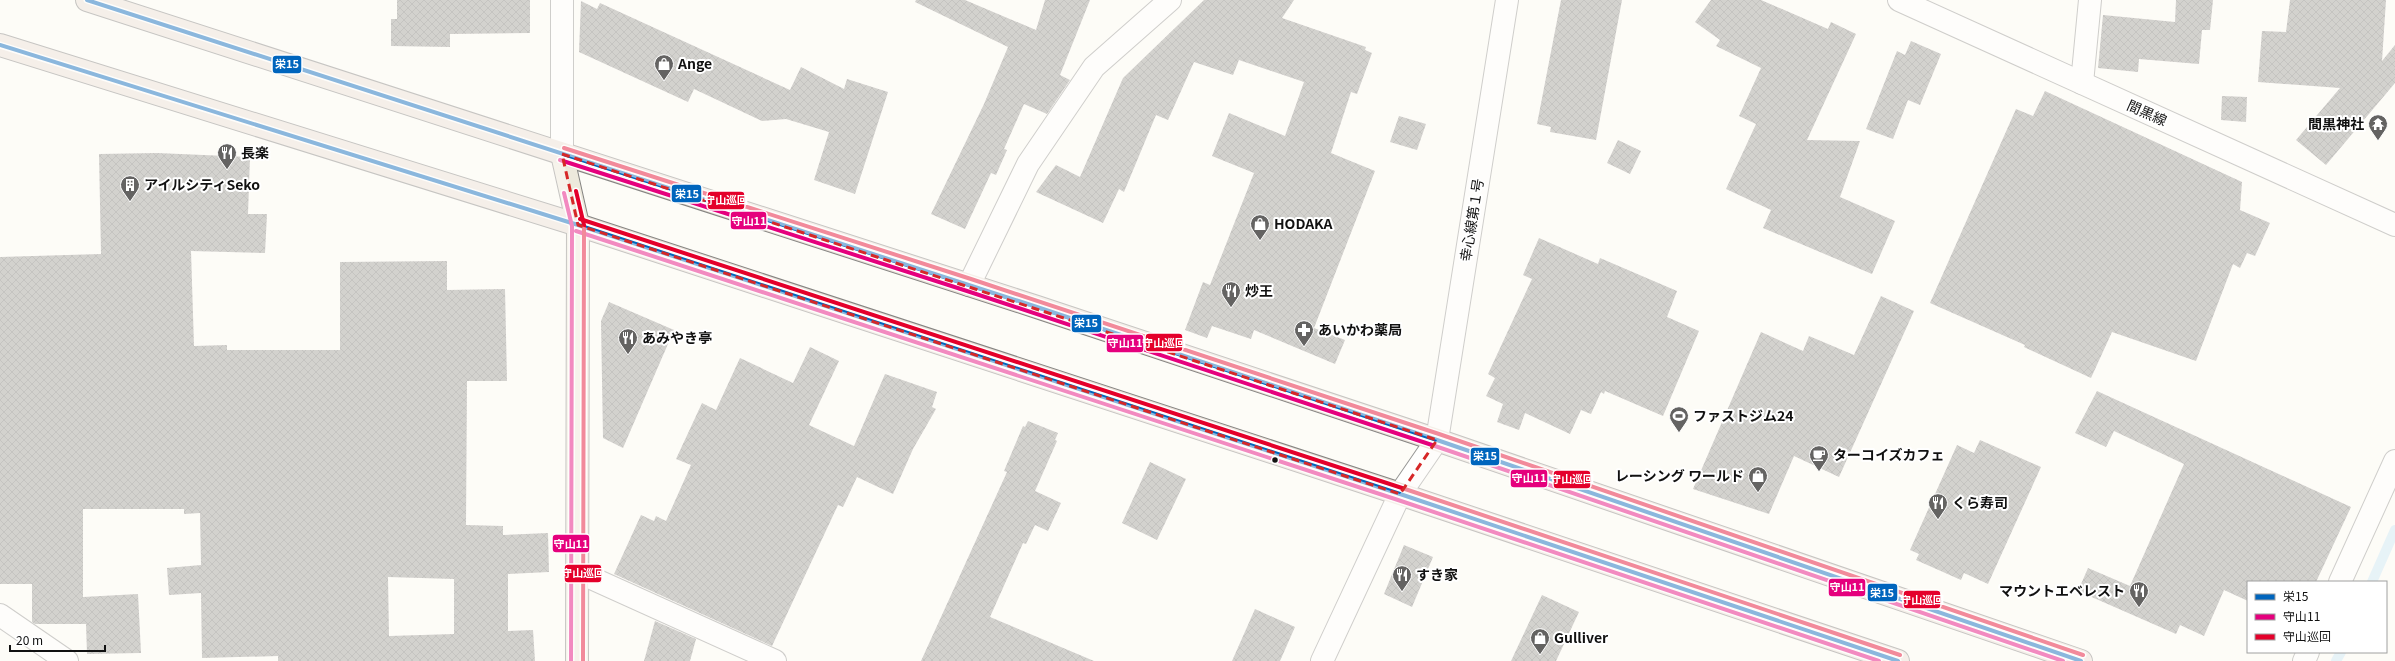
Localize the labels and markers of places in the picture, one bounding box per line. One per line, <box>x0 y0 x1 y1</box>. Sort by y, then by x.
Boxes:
shop icon: Ange <box>653 53 675 81</box>
place label: Ange <box>677 53 712 73</box>
place label: 間黒神社 <box>2308 113 2364 133</box>
temple icon: 間黒神社 <box>2367 113 2389 141</box>
restaurant icon: 長楽 <box>216 142 238 170</box>
place label: 長楽 <box>241 142 269 162</box>
building icon: アイルシティSeko <box>119 174 141 202</box>
place label: アイルシティSeko <box>144 174 260 194</box>
shop icon: HODAKA <box>1249 213 1271 241</box>
place label: HODAKA <box>1274 213 1333 233</box>
restaurant icon: 炒王 <box>1220 280 1242 308</box>
place label: 炒王 <box>1245 280 1273 300</box>
pharmacy icon: あいかわ薬局 <box>1293 319 1315 347</box>
place label: あいかわ薬局 <box>1318 319 1402 339</box>
restaurant icon: あみやき亭 <box>617 327 639 355</box>
place label: あみやき亭 <box>642 327 712 347</box>
sports icon: ファストジム24 <box>1668 405 1690 433</box>
place label: ファストジム24 <box>1693 405 1794 425</box>
cafe icon: ターコイズカフェ <box>1808 444 1830 472</box>
place label: ターコイズカフェ <box>1833 444 1945 464</box>
unlabelled marker <box>1270 455 1280 465</box>
place label: レーシング ワールド <box>1615 465 1744 485</box>
shop icon: レーシング ワールド <box>1747 465 1769 493</box>
restaurant icon: くら寿司 <box>1927 492 1949 520</box>
place label: くら寿司 <box>1952 492 2008 512</box>
restaurant icon: すき家 <box>1391 564 1413 592</box>
place label: すき家 <box>1416 564 1458 584</box>
place label: マウントエベレスト <box>1999 580 2125 600</box>
restaurant icon: マウントエベレスト <box>2128 580 2150 608</box>
shop icon: Gulliver <box>1529 627 1551 655</box>
place label: Gulliver <box>1554 627 1609 647</box>

